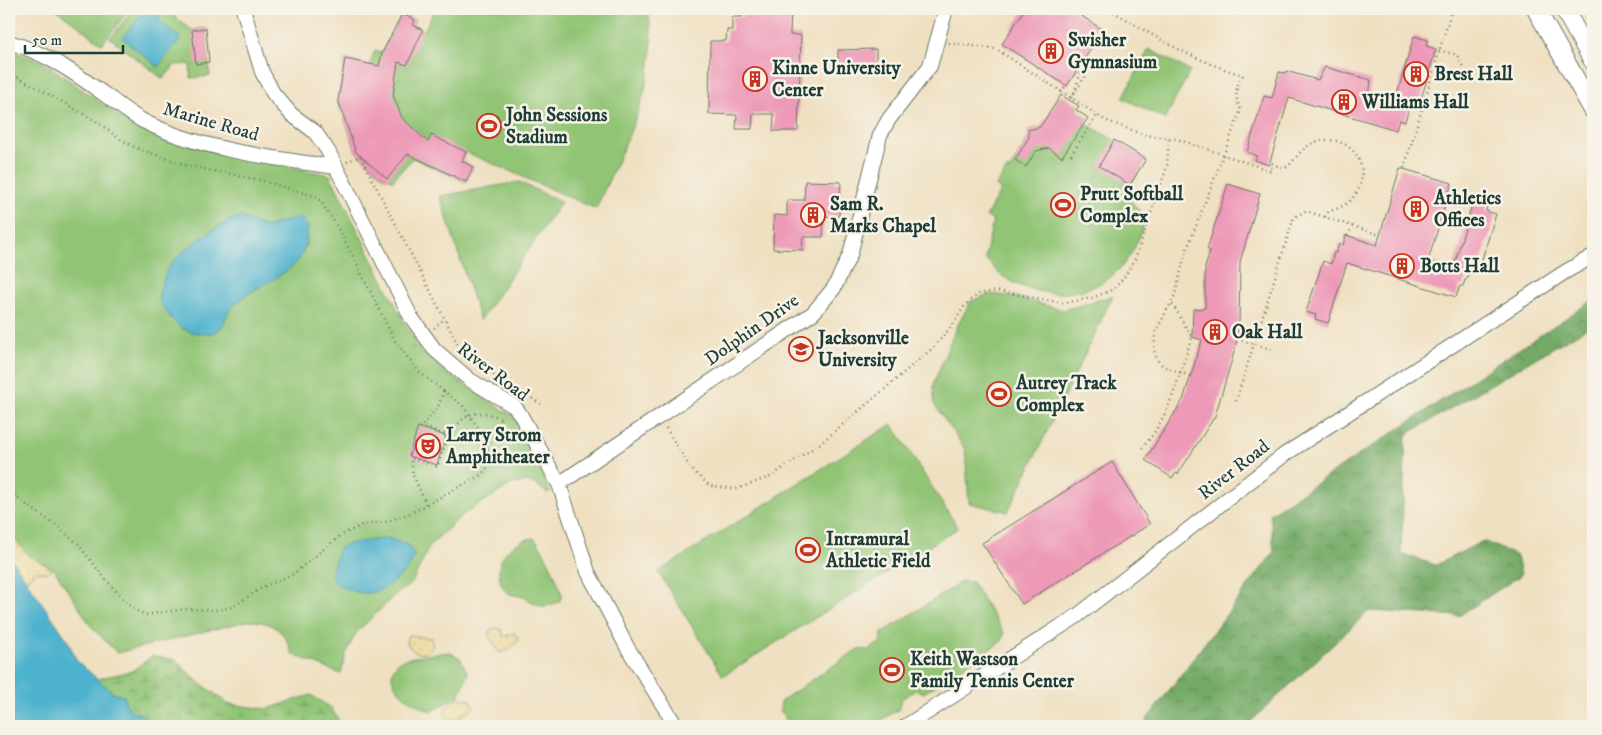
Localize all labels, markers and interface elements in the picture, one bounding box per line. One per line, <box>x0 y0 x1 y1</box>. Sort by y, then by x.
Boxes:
scale bar <box>25 22 122 54</box>
place label: Swisher Gymnasium <box>1068 29 1158 74</box>
text: 50 m <box>32 31 62 50</box>
building icon: Swisher Gymnasium <box>1038 38 1064 64</box>
place label: Kinne University Center <box>772 57 902 102</box>
building icon: Brest Hall <box>1403 61 1429 87</box>
place label: Brest Hall <box>1434 63 1513 86</box>
building icon: Kinne University Center <box>742 66 768 92</box>
building icon: Williams Hall <box>1331 89 1357 115</box>
place label: Williams Hall <box>1361 91 1469 114</box>
street label: Marine Road <box>160 97 262 147</box>
place label: John Sessions Stadium <box>504 104 608 149</box>
sports icon: John Sessions Stadium <box>476 113 502 139</box>
place label: Prutt Softball Complex <box>1080 183 1183 228</box>
place label: Athletics Offices <box>1433 187 1502 232</box>
sports icon: Prutt Softball Complex <box>1050 192 1076 218</box>
place label: Sam R. Marks Chapel <box>830 193 936 238</box>
building icon: Athletics Offices <box>1403 196 1429 222</box>
building icon: Sam R. Marks Chapel <box>800 202 826 228</box>
building icon: Botts Hall <box>1389 253 1415 279</box>
place label: Botts Hall <box>1420 255 1500 278</box>
street label: Dolphin Drive <box>700 289 804 371</box>
building icon: Oak Hall <box>1202 319 1228 345</box>
place label: Oak Hall <box>1232 321 1303 344</box>
place label: Jacksonville University <box>816 327 909 372</box>
school or university icon: Jacksonville University <box>788 336 814 362</box>
street label: River Road <box>452 337 534 407</box>
place label: Autrey Track Complex <box>1015 372 1117 417</box>
sports icon: Autrey Track Complex <box>986 381 1012 407</box>
place label: Larry Strom Amphitheater <box>445 424 550 469</box>
theatre icon: Larry Strom Amphitheater <box>415 433 441 459</box>
street label: River Road <box>1194 435 1275 505</box>
place label: Intramural Athletic Field <box>825 528 931 573</box>
sports icon: Intramural Athletic Field <box>795 537 821 563</box>
place label: Keith Wastson Family Tennis Center <box>910 648 1075 693</box>
sports icon: Keith Wastson Family Tennis Center <box>879 657 905 683</box>

